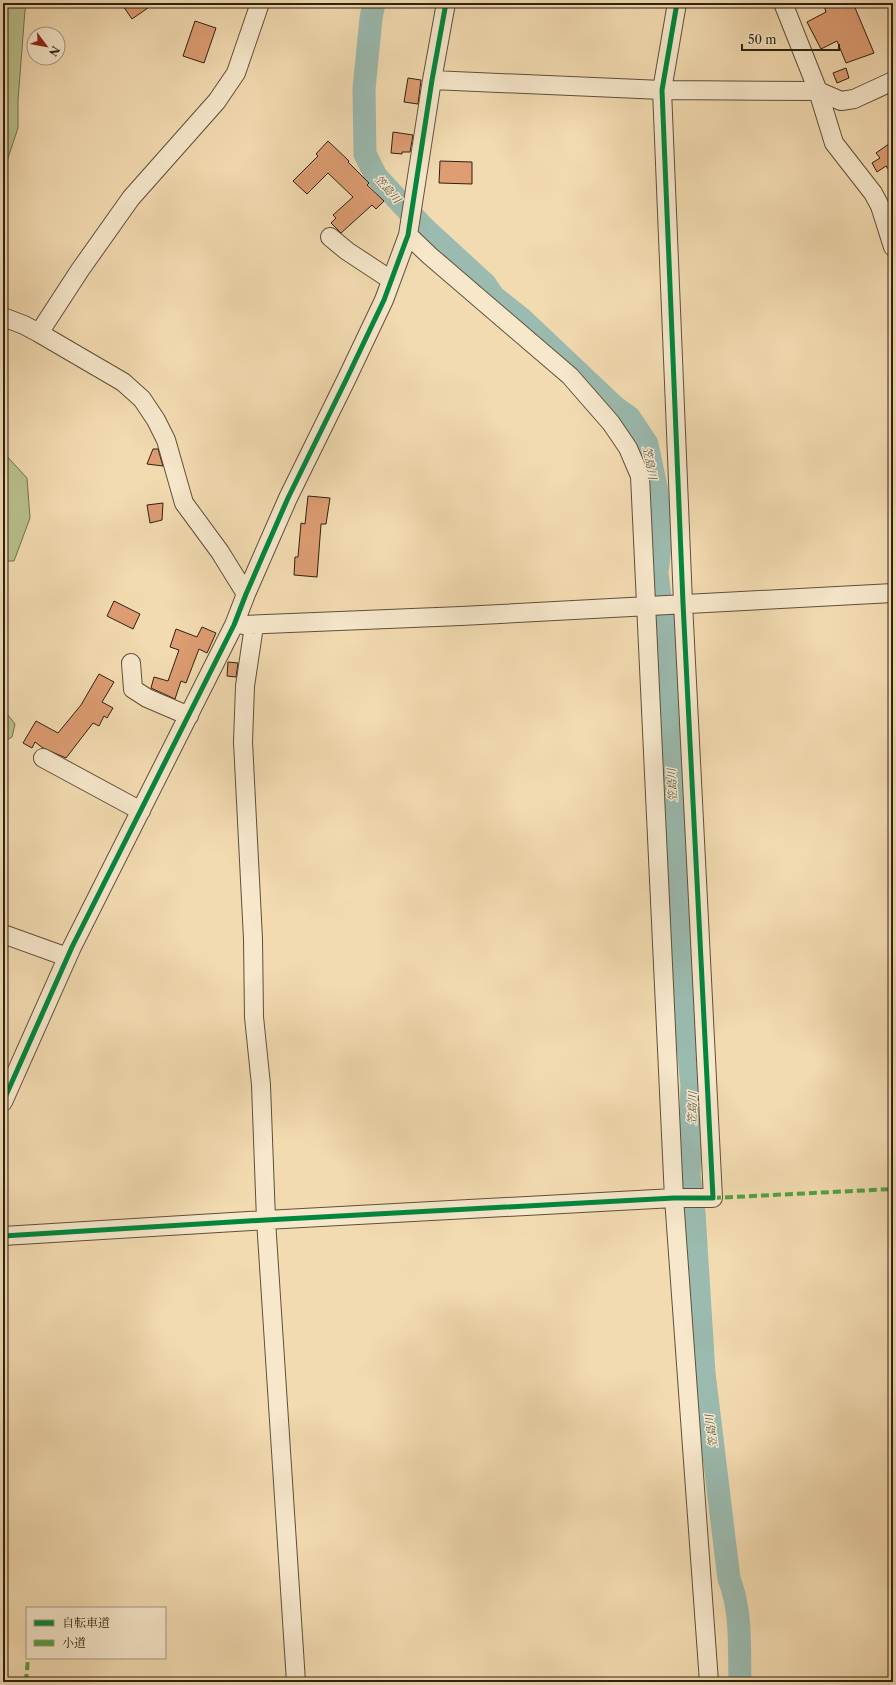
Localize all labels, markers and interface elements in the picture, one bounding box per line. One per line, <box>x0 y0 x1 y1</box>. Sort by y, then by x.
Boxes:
north arrow <box>26 26 66 66</box>
scale bar <box>742 26 839 52</box>
text: 50 m <box>748 32 777 47</box>
text: N <box>46 44 63 59</box>
water label: 笠島川 <box>372 172 405 207</box>
water label: 笠島川 <box>640 445 660 482</box>
water label: 笠島川 <box>664 767 680 802</box>
water label: 笠島川 <box>684 1090 700 1125</box>
water label: 笠島川 <box>702 1413 720 1448</box>
legend <box>26 1607 166 1659</box>
text: 自転車道 <box>62 1615 110 1630</box>
text: 小道 <box>62 1635 86 1650</box>

